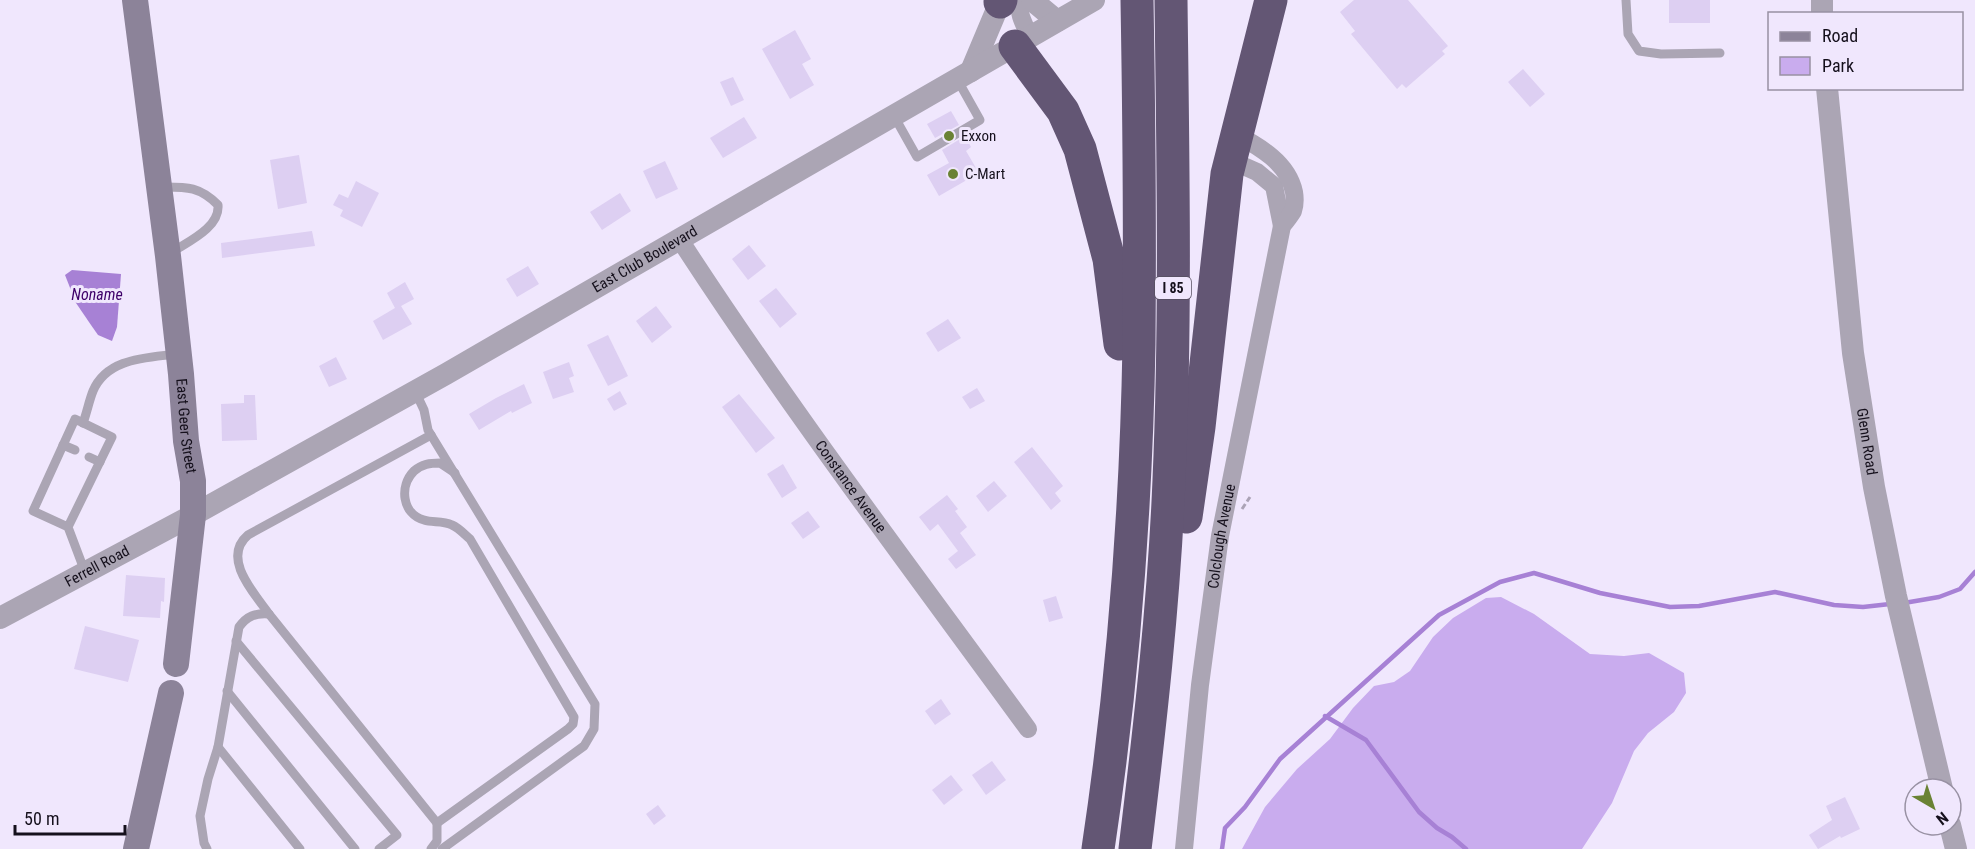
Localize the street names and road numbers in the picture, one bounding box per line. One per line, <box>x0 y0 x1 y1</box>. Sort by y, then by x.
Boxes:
street label: East Club Boulevard <box>589 222 701 297</box>
road number: I 85 <box>1155 277 1191 299</box>
street label: East Geer Street <box>172 378 201 475</box>
street label: Glenn Road <box>1853 407 1881 476</box>
street label: Constance Avenue <box>811 437 890 536</box>
street label: Colclough Avenue <box>1204 482 1239 590</box>
street label: Ferrell Road <box>62 542 132 591</box>

